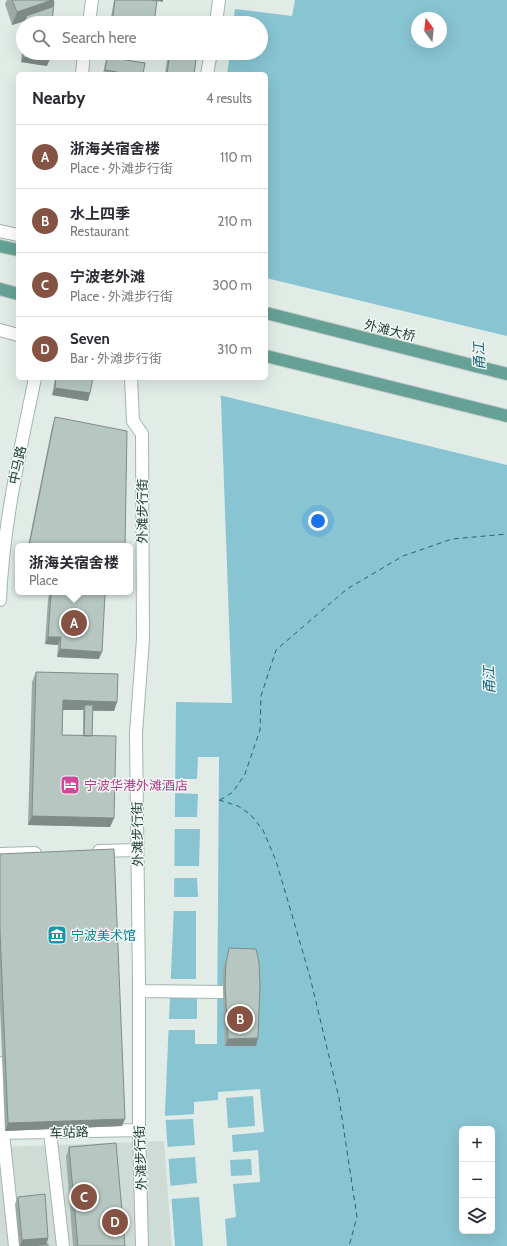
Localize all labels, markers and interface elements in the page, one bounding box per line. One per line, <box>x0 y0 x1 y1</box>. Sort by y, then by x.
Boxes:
north arrow <box>411 12 447 48</box>
search box <box>16 16 268 60</box>
icon: search <box>30 27 52 49</box>
text: Search here <box>62 29 137 47</box>
text: Nearby <box>32 88 85 108</box>
text: 4 results <box>206 90 252 106</box>
text: 浙海关宿舍楼 <box>70 140 160 158</box>
text: A <box>41 149 49 165</box>
text: 110 m <box>220 149 252 165</box>
text: Place · 外滩步行街 <box>70 160 173 176</box>
text: 水上四季 <box>70 205 130 223</box>
text: B <box>41 213 49 229</box>
text: 210 m <box>218 213 252 229</box>
text: Restaurant <box>70 223 129 239</box>
text: 宁波老外滩 <box>70 268 145 286</box>
text: C <box>41 277 49 293</box>
text: 300 m <box>212 277 252 293</box>
text: Place · 外滩步行街 <box>70 288 173 304</box>
street label: 外滩大桥 <box>363 316 417 344</box>
text: Seven <box>70 330 110 348</box>
water label: 甬江 <box>469 340 488 370</box>
text: D <box>40 341 50 357</box>
text: 310 m <box>217 341 252 357</box>
text: Bar · 外滩步行街 <box>70 350 162 366</box>
street label: 中马路 <box>5 444 29 486</box>
street label: 外滩步行街 <box>134 478 150 544</box>
your location <box>308 511 328 531</box>
popup <box>15 543 133 595</box>
text: 浙海关宿舍楼 <box>29 554 119 572</box>
text: Place <box>29 572 58 588</box>
pin: A <box>61 608 87 638</box>
water label: 甬江 <box>479 664 498 694</box>
hotel icon: 宁波华港外滩酒店 <box>59 774 81 796</box>
place label: 宁波华港外滩酒店 <box>84 777 188 793</box>
street label: 外滩步行街 <box>128 801 146 867</box>
museum icon: 宁波美术馆 <box>46 924 68 946</box>
place label: 宁波美术馆 <box>71 927 136 943</box>
pin: B <box>227 1004 253 1034</box>
street label: 车站路 <box>49 1123 89 1141</box>
street label: 外滩步行街 <box>131 1125 149 1191</box>
map controls <box>459 1126 495 1234</box>
button: + <box>459 1126 495 1162</box>
button: − <box>459 1162 495 1198</box>
pin: C <box>71 1182 97 1212</box>
button: layers <box>459 1198 495 1234</box>
pin: D <box>102 1207 128 1237</box>

